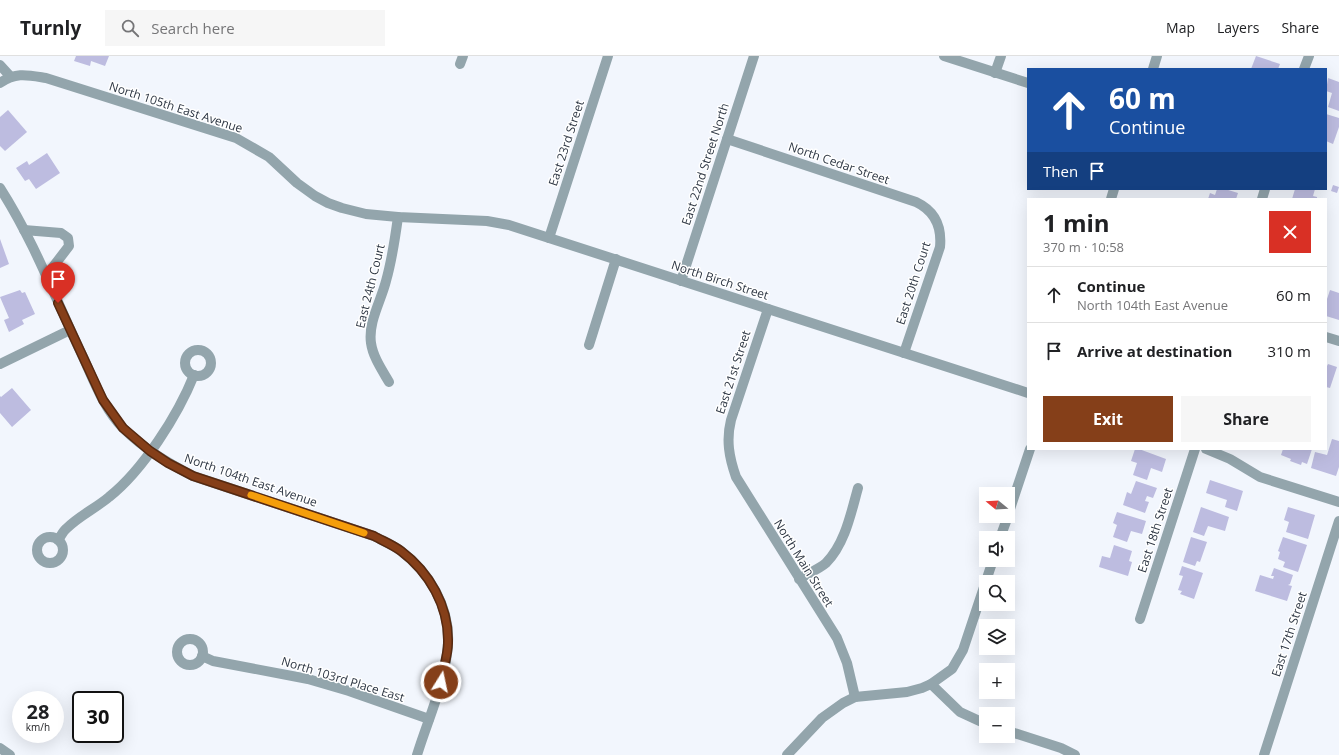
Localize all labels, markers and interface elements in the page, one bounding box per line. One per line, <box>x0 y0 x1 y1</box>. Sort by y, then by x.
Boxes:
search box <box>105 10 385 46</box>
text: Turnly <box>20 15 81 41</box>
icon: search <box>119 17 141 39</box>
text: Search here <box>151 18 235 38</box>
text: Map <box>1166 18 1195 37</box>
text: Layers <box>1217 18 1259 37</box>
text: Share <box>1281 18 1319 37</box>
street label: North 105th East Avenue <box>107 77 245 137</box>
text: 60 m <box>1109 79 1176 117</box>
icon: ahead <box>1043 84 1095 136</box>
street label: East 23rd Street <box>544 98 588 188</box>
street label: East 22nd Street North <box>677 101 733 227</box>
text: Continue <box>1109 115 1185 139</box>
street label: North Cedar Street <box>786 138 892 188</box>
icon: arrive <box>1086 160 1108 182</box>
text: Then <box>1043 161 1078 181</box>
text: 1 min <box>1043 206 1110 239</box>
button: close <box>1269 211 1311 253</box>
text: 370 m · 10:58 <box>1043 238 1124 256</box>
street label: East 20th Court <box>892 239 934 327</box>
street label: East 24th Court <box>351 242 389 330</box>
street label: North Birch Street <box>669 256 771 304</box>
pin <box>41 262 75 303</box>
icon: arrive <box>47 268 69 290</box>
text: Continue <box>1077 276 1145 296</box>
icon: ahead <box>1043 284 1065 306</box>
text: 60 m <box>1276 285 1311 305</box>
text: North 104th East Avenue <box>1077 296 1228 314</box>
street label: East 21st Street <box>712 328 754 416</box>
icon: arrive <box>1043 340 1065 362</box>
text: Arrive at destination <box>1077 341 1232 361</box>
text: 310 m <box>1267 341 1311 361</box>
button: Exit <box>1043 396 1173 442</box>
button: Share <box>1181 396 1311 442</box>
street label: North 104th East Avenue <box>182 449 320 511</box>
street label: East 18th Street <box>1133 485 1177 575</box>
north arrow <box>979 487 1015 523</box>
map controls <box>979 487 1015 743</box>
street label: North Main Street <box>770 516 838 610</box>
button: sound <box>979 531 1015 567</box>
button: search <box>979 575 1015 611</box>
street label: East 17th Street <box>1267 589 1311 679</box>
button: layers <box>979 619 1015 655</box>
street label: North 103rd Place East <box>279 652 407 706</box>
position arrow <box>420 661 462 703</box>
button: + <box>979 663 1015 699</box>
speed limit sign: 30 <box>72 691 124 743</box>
text: 28 <box>27 698 49 725</box>
button: − <box>979 707 1015 743</box>
text: km/h <box>26 720 50 734</box>

